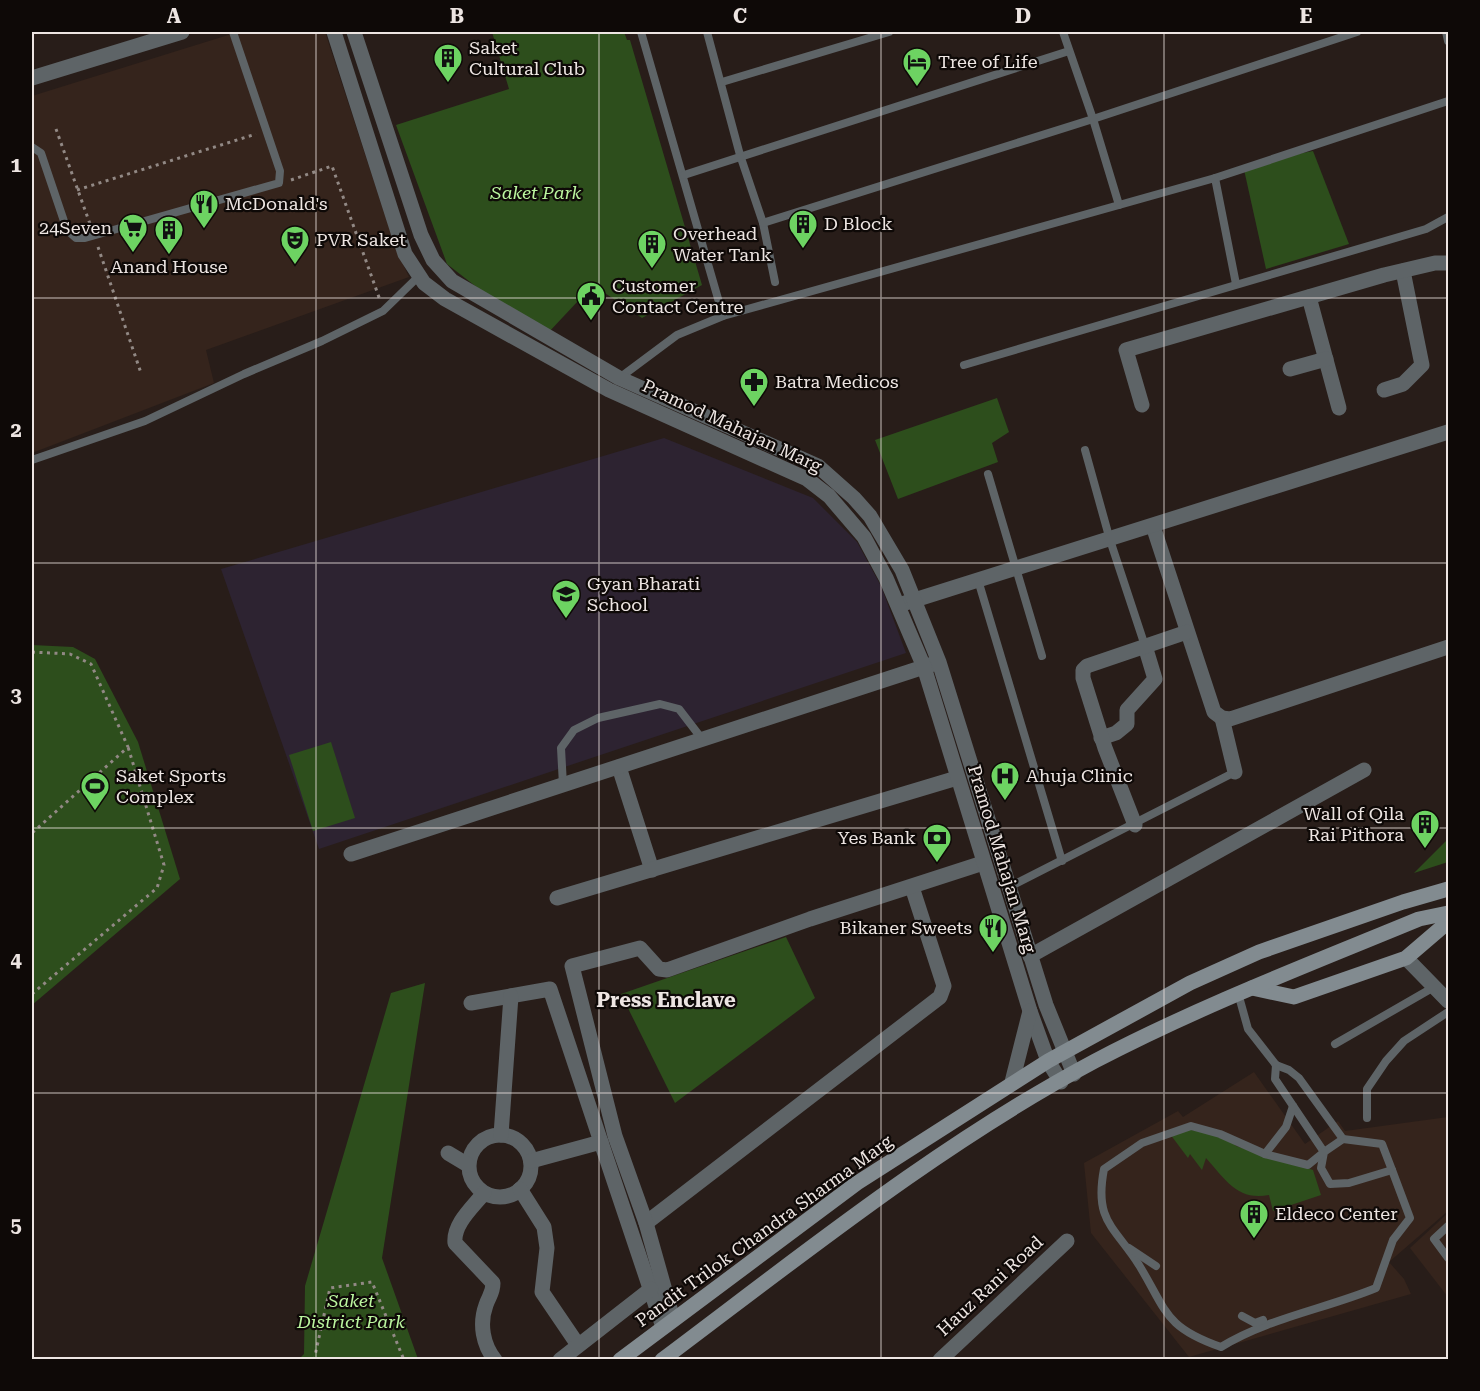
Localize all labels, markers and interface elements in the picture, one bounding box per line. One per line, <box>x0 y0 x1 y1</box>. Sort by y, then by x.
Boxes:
text: A <box>167 4 182 28</box>
text: B <box>450 4 464 28</box>
text: C <box>733 4 747 28</box>
text: D <box>1015 4 1031 28</box>
text: E <box>1300 4 1313 28</box>
place label: Saket Cultural Club <box>469 37 585 79</box>
building icon: Saket Cultural Club <box>432 42 464 84</box>
hotel icon: Tree of Life <box>901 46 933 88</box>
place label: Tree of Life <box>938 51 1038 72</box>
text: 1 <box>10 153 22 177</box>
park label: Saket Park <box>490 182 582 203</box>
restaurant icon: McDonald's <box>188 188 220 230</box>
place label: McDonald's <box>225 193 328 214</box>
building icon: D Block <box>787 208 819 250</box>
supermarket icon: 24Seven <box>117 212 149 254</box>
place label: D Block <box>824 213 893 234</box>
building icon: Anand House <box>153 214 185 256</box>
place label: 24Seven <box>39 217 112 238</box>
place label: Overhead Water Tank <box>673 223 772 265</box>
theatre icon: PVR Saket <box>279 224 311 266</box>
building icon: Overhead Water Tank <box>636 228 668 270</box>
place label: PVR Saket <box>316 229 406 250</box>
place label: Anand House <box>110 256 228 277</box>
place label: Customer Contact Centre <box>612 275 744 317</box>
public building icon: Customer Contact Centre <box>575 280 607 322</box>
pharmacy icon: Batra Medicos <box>738 366 770 408</box>
place label: Batra Medicos <box>775 371 899 392</box>
street label: Pramod Mahajan Marg <box>639 375 826 477</box>
text: 2 <box>10 418 22 442</box>
place label: Gyan Bharati School <box>587 573 700 615</box>
school or university icon: Gyan Bharati School <box>550 578 582 620</box>
text: 3 <box>10 683 22 707</box>
hospital icon: Ahuja Clinic <box>989 760 1021 802</box>
street label: Pramod Mahajan Marg <box>964 762 1041 956</box>
place label: Saket Sports Complex <box>116 765 226 807</box>
place label: Ahuja Clinic <box>1026 765 1133 786</box>
sports icon: Saket Sports Complex <box>79 770 111 812</box>
place label: Wall of Qila Rai Pithora <box>1303 803 1404 845</box>
building icon: Wall of Qila Rai Pithora <box>1409 808 1441 850</box>
bank icon: Yes Bank <box>921 822 953 864</box>
place label: Yes Bank <box>838 827 916 848</box>
restaurant icon: Bikaner Sweets <box>977 912 1009 954</box>
place label: Bikaner Sweets <box>839 917 972 938</box>
text: 4 <box>10 948 22 972</box>
district label: Press Enclave <box>596 988 736 1012</box>
street label: Pandit Trilok Chandra Sharma Marg <box>631 1130 897 1331</box>
building icon: Eldeco Center <box>1238 1198 1270 1240</box>
place label: Eldeco Center <box>1275 1203 1398 1224</box>
text: 5 <box>10 1213 22 1237</box>
street label: Hauz Rani Road <box>932 1231 1047 1340</box>
park label: Saket District Park <box>296 1290 405 1332</box>

